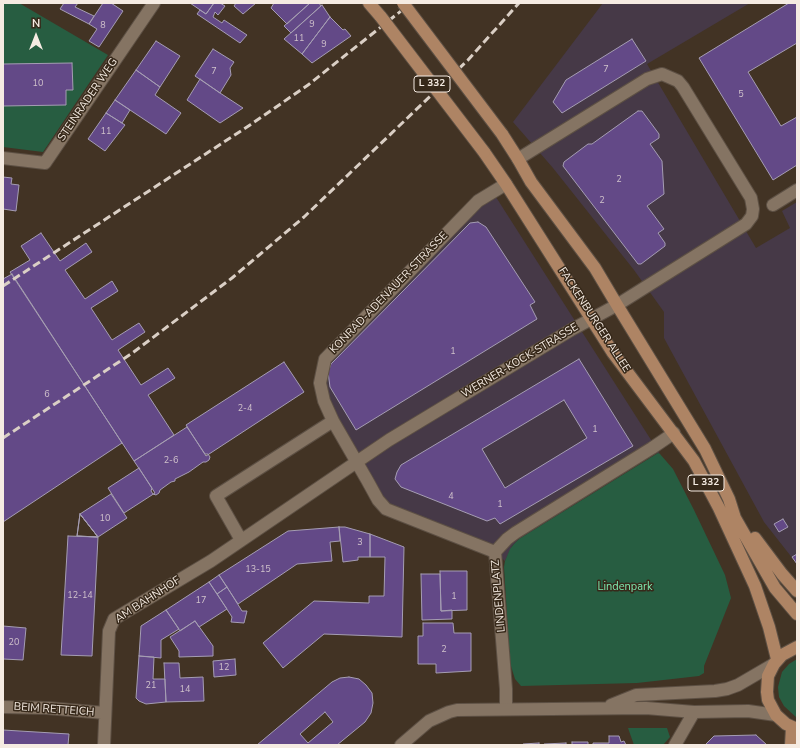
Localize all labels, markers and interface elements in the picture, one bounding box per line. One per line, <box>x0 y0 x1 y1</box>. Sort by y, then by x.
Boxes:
north arrow <box>16 16 56 56</box>
text: N <box>32 16 40 31</box>
house number: 9 <box>309 20 315 30</box>
house number: 8 <box>100 21 106 31</box>
house number: 11 <box>294 34 304 44</box>
house number: 9 <box>321 40 327 50</box>
street label: STEINRADER WEG <box>55 56 121 144</box>
house number: 7 <box>603 65 609 75</box>
house number: 7 <box>211 67 217 77</box>
road number: L 332 <box>414 76 450 92</box>
house number: 10 <box>33 79 43 89</box>
house number: 5 <box>738 90 744 100</box>
house number: 11 <box>101 127 111 137</box>
house number: 2 <box>616 175 622 185</box>
house number: 2 <box>599 196 605 206</box>
street label: KONRAD-ADENAUER-STRASSE <box>327 229 451 357</box>
street label: FACKENBURGER ALLEE <box>555 265 633 375</box>
street label: WERNER-KOCK-STRASSE <box>459 321 581 401</box>
house number: 1 <box>450 347 456 357</box>
house number: 6 <box>44 390 50 400</box>
house number: 2-4 <box>238 404 252 414</box>
house number: 1 <box>592 425 598 435</box>
house number: 2-6 <box>164 456 178 466</box>
road number: L 332 <box>688 475 724 491</box>
house number: 4 <box>448 492 454 502</box>
house number: 1 <box>497 500 503 510</box>
house number: 10 <box>100 514 110 524</box>
house number: 3 <box>357 538 363 548</box>
street label: LINDENPLATZ <box>489 559 509 633</box>
house number: 13-15 <box>245 565 271 575</box>
street label: AM BAHNHOF <box>113 574 183 626</box>
park label: Lindenpark <box>598 580 652 594</box>
house number: 12-14 <box>67 591 93 601</box>
house number: 1 <box>451 592 457 602</box>
house number: 17 <box>196 596 206 606</box>
house number: 20 <box>9 638 19 648</box>
house number: 2 <box>441 645 447 655</box>
house number: 12 <box>219 663 229 673</box>
house number: 21 <box>146 681 156 691</box>
house number: 14 <box>180 685 190 695</box>
street label: BEIM RETTEICH <box>13 701 95 719</box>

